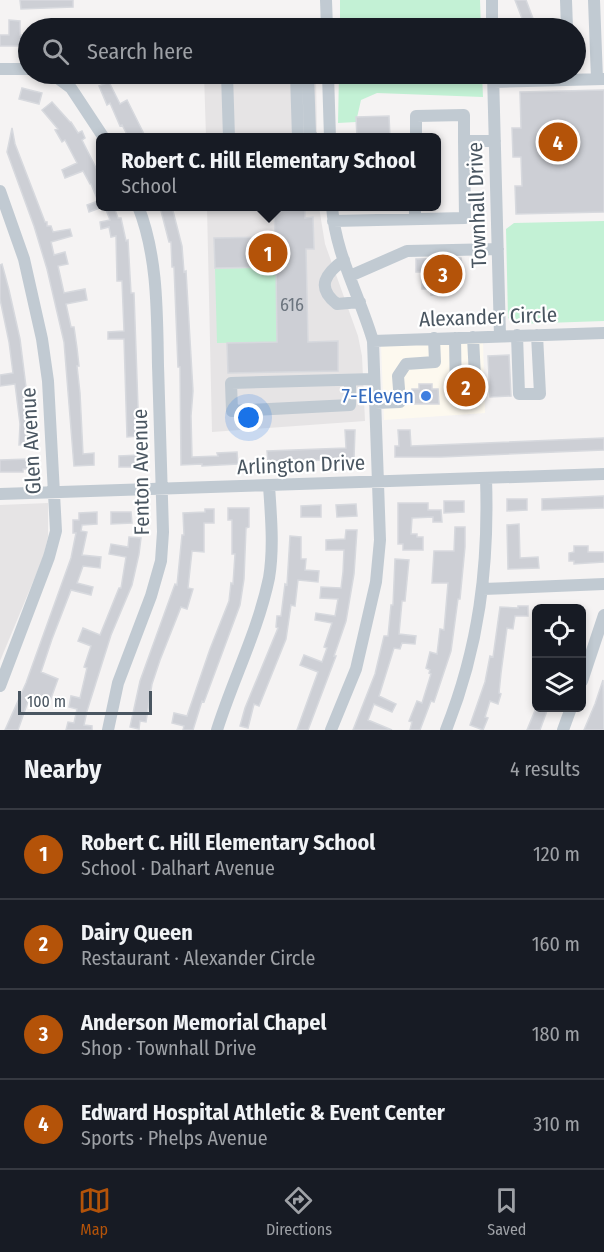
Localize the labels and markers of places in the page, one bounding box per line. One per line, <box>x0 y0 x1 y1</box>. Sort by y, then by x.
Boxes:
pin: 4 <box>538 120 578 164</box>
pin: 1 <box>248 230 288 276</box>
pin: 3 <box>424 252 462 296</box>
pin: 2 <box>446 364 486 410</box>
place label: 7-Eleven <box>342 383 414 409</box>
marker: 7-Eleven <box>419 389 433 403</box>

